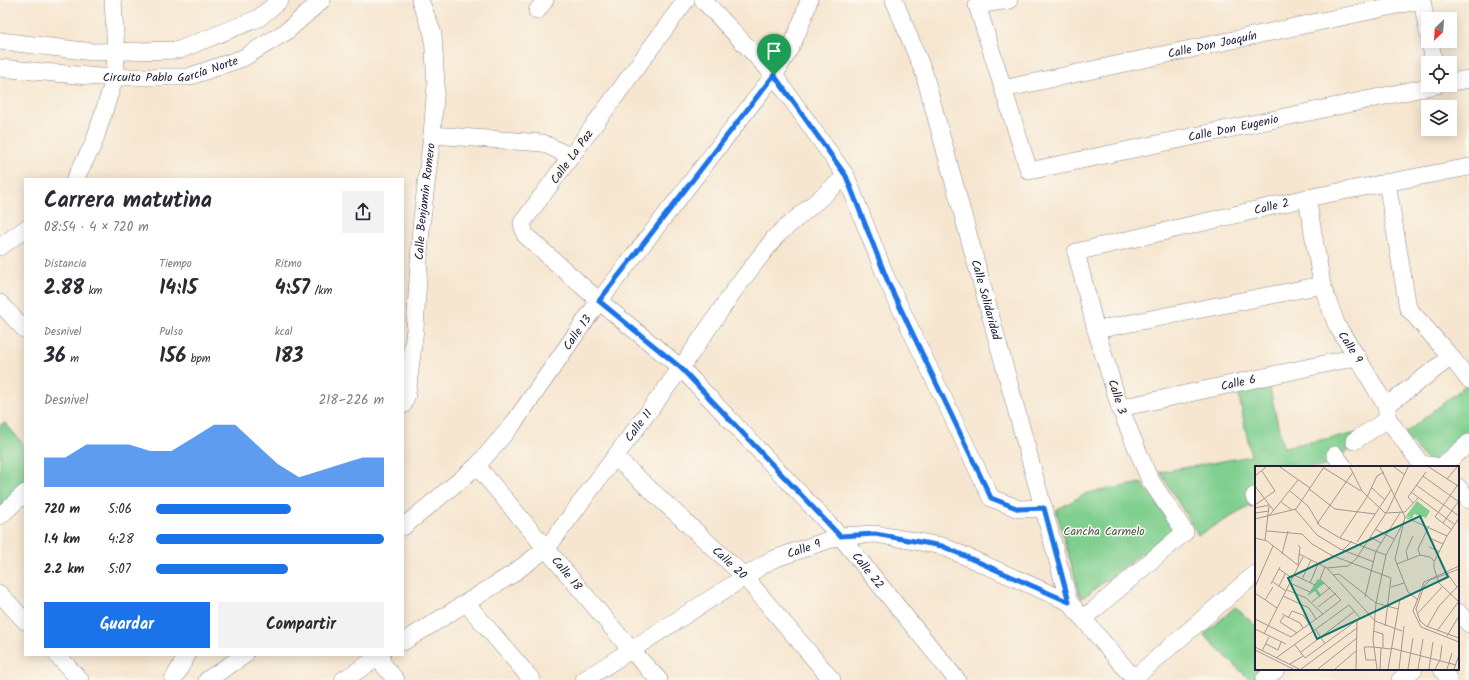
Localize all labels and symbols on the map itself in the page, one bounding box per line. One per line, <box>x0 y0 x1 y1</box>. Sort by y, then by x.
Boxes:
north arrow <box>1421 12 1457 48</box>
street label: Calle Don Joaquín <box>1166 26 1259 63</box>
pin <box>757 34 791 75</box>
street label: Circuito Pablo García Norte <box>103 51 241 87</box>
street label: Calle Don Eugenio <box>1186 109 1280 147</box>
street label: Calle La Paz <box>546 126 598 188</box>
street label: Calle Benjamín Romero <box>410 142 440 261</box>
street label: Calle 2 <box>1252 193 1291 220</box>
street label: Calle Solidaridad <box>966 257 1007 343</box>
street label: Calle 13 <box>558 311 596 354</box>
street label: Calle 9 <box>1333 327 1368 367</box>
street label: Calle 6 <box>1219 370 1258 396</box>
street label: Calle 3 <box>1102 377 1132 417</box>
street label: Calle 11 <box>620 405 657 446</box>
inset map <box>1255 466 1459 670</box>
park label: Cancha Carmelo <box>1063 522 1145 541</box>
street label: Calle 9 <box>784 534 824 563</box>
street label: Calle 20 <box>708 542 752 584</box>
street label: Calle 22 <box>847 548 889 593</box>
street label: Calle 18 <box>547 552 587 595</box>

